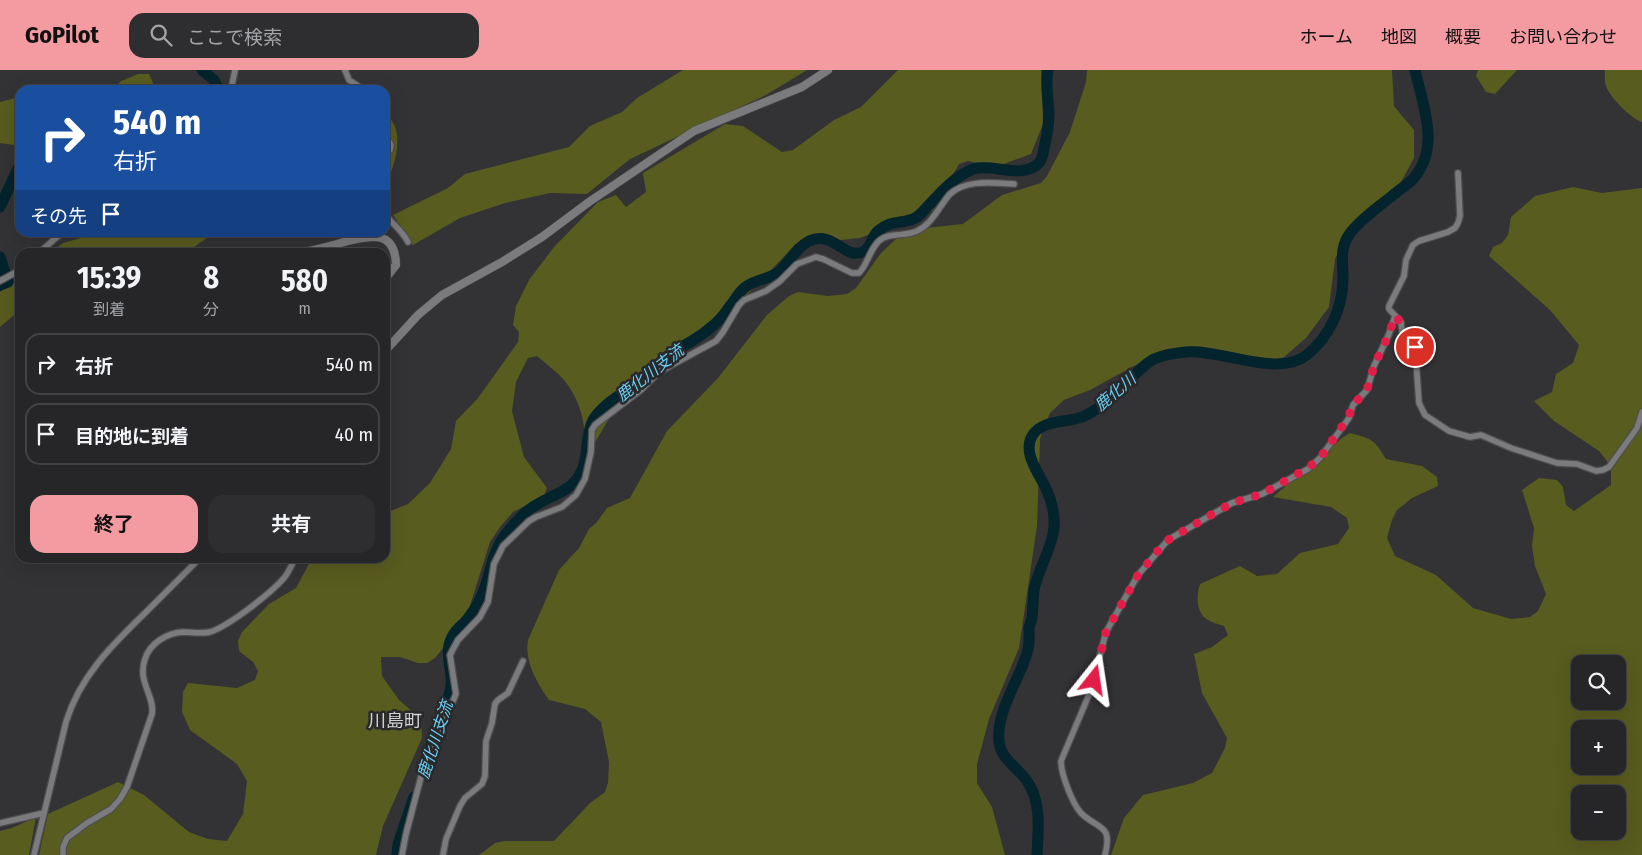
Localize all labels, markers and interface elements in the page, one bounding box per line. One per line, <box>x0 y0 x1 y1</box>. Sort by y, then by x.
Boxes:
search box <box>129 13 479 58</box>
text: GoPilot <box>25 21 99 49</box>
icon: search <box>147 21 175 49</box>
text: ここで検索 <box>187 26 282 49</box>
text: ホーム <box>1300 26 1353 48</box>
text: 地図 <box>1381 26 1417 48</box>
text: 概要 <box>1445 26 1481 48</box>
text: お問い合わせ <box>1509 26 1617 48</box>
text: 540 m <box>113 101 201 143</box>
icon: right <box>30 105 95 170</box>
text: 右折 <box>113 148 157 175</box>
icon: arrive <box>97 200 125 228</box>
text: その先 <box>30 205 87 228</box>
text: 15:39 <box>77 260 141 296</box>
text: 8 <box>203 260 219 296</box>
text: 580 <box>281 263 328 299</box>
text: m <box>298 299 311 318</box>
text: 到着 <box>93 300 125 319</box>
text: 分 <box>203 300 219 319</box>
pin <box>1394 326 1436 368</box>
icon: arrive <box>1401 333 1429 361</box>
water label: 鹿化川支流 <box>613 339 690 405</box>
icon: right <box>32 350 60 378</box>
text: 540 m <box>326 353 373 376</box>
text: 右折 <box>75 355 113 378</box>
water label: 鹿化川 <box>1091 368 1141 415</box>
icon: arrive <box>32 420 60 448</box>
text: 40 m <box>335 423 373 446</box>
text: 目的地に到着 <box>75 425 189 448</box>
button: 終了 <box>30 495 198 553</box>
button: 共有 <box>208 495 375 553</box>
position arrow <box>1067 653 1119 705</box>
map controls <box>1571 655 1626 840</box>
button: search <box>1571 655 1626 710</box>
water label: 鹿化川支流 <box>414 696 457 781</box>
district label: 川島町 <box>368 710 422 732</box>
button: + <box>1571 720 1626 775</box>
button: − <box>1571 785 1626 840</box>

